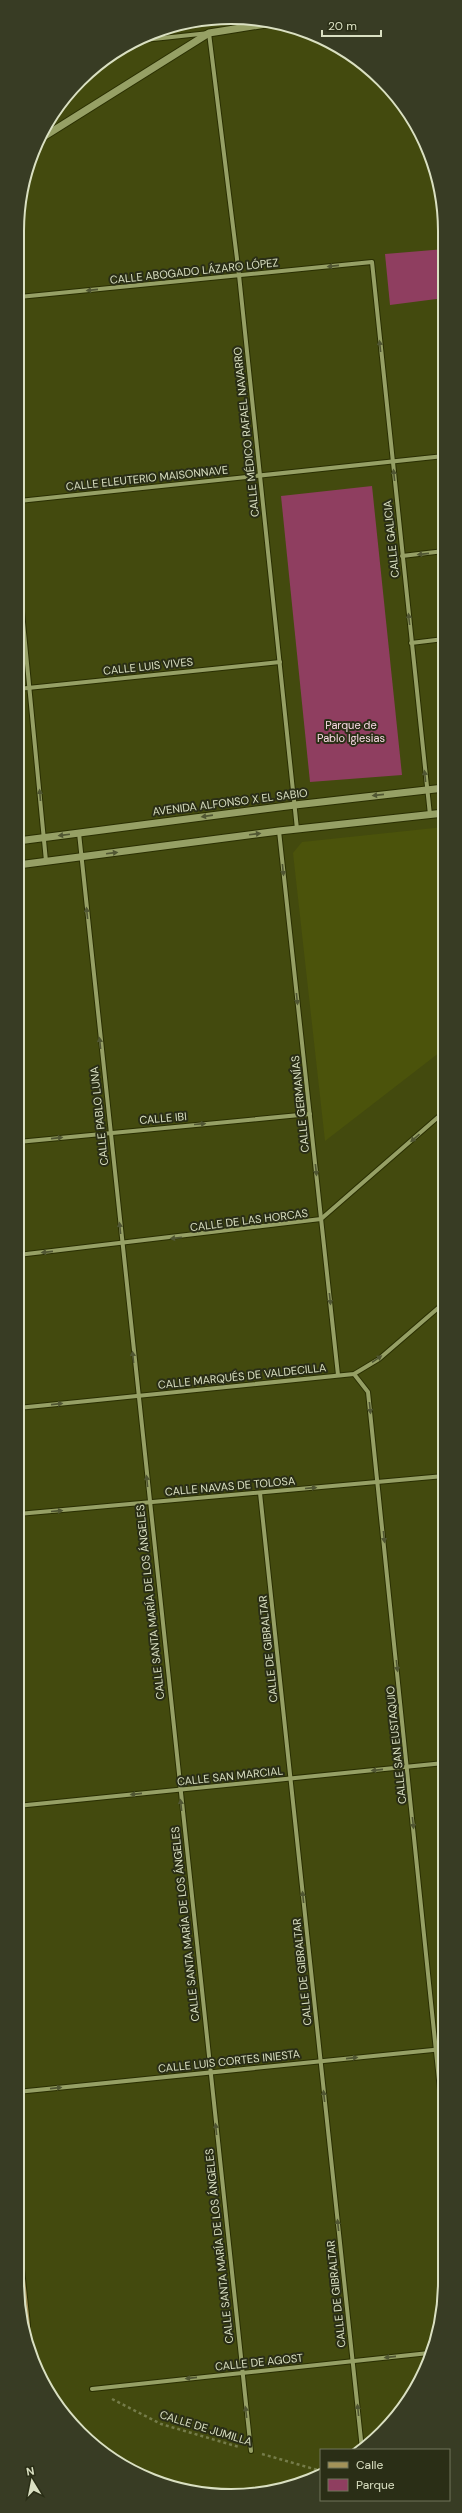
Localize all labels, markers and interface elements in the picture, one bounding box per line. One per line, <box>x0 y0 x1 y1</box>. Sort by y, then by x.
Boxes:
scale bar <box>322 12 381 38</box>
text: 20 m <box>328 18 357 34</box>
street label: CALLE ABOGADO LÁZARO LÓPEZ <box>109 255 279 287</box>
one-way arrow <box>327 263 339 270</box>
one-way arrow <box>86 286 98 293</box>
one-way arrow <box>377 340 384 352</box>
street label: CALLE MÉDICO RAFAEL NAVARRO <box>230 346 262 518</box>
street label: CALLE ELEUTERIO MAISONNAVE <box>65 463 229 493</box>
one-way arrow <box>390 469 397 482</box>
street label: CALLE GALICIA <box>380 500 402 578</box>
one-way arrow <box>417 551 429 557</box>
one-way arrow <box>405 613 412 625</box>
street label: CALLE LUIS VIVES <box>102 654 194 678</box>
park label: Parque de Pablo Iglesias <box>317 718 385 745</box>
one-way arrow <box>422 770 429 782</box>
street label: AVENIDA ALFONSO X EL SABIO <box>152 786 308 818</box>
one-way arrow <box>36 789 43 801</box>
one-way arrow <box>371 792 384 799</box>
one-way arrow <box>201 813 213 819</box>
one-way arrow <box>249 831 261 837</box>
one-way arrow <box>58 832 70 838</box>
one-way arrow <box>106 850 118 856</box>
one-way arrow <box>280 864 286 876</box>
one-way arrow <box>84 907 90 919</box>
one-way arrow <box>294 993 300 1005</box>
one-way arrow <box>97 1037 104 1049</box>
street label: CALLE GERMANÍAS <box>288 1055 312 1153</box>
street label: CALLE PABLO LUNA <box>87 1066 111 1166</box>
street label: CALLE IBI <box>139 1109 187 1127</box>
one-way arrow <box>194 1120 206 1127</box>
one-way arrow <box>409 1133 420 1142</box>
one-way arrow <box>51 1134 63 1141</box>
one-way arrow <box>313 1164 319 1176</box>
street label: CALLE DE LAS HORCAS <box>189 1206 309 1234</box>
one-way arrow <box>116 1222 123 1234</box>
one-way arrow <box>170 1234 182 1241</box>
one-way arrow <box>41 1249 53 1255</box>
one-way arrow <box>327 1293 333 1305</box>
one-way arrow <box>130 1351 136 1363</box>
one-way arrow <box>372 1355 382 1363</box>
street label: CALLE MARQUÉS DE VALDECILLA <box>157 1360 327 1392</box>
one-way arrow <box>51 1401 63 1407</box>
one-way arrow <box>367 1401 373 1414</box>
street label: CALLE NAVAS DE TOLOSA <box>164 1473 296 1499</box>
one-way arrow <box>143 1475 150 1487</box>
one-way arrow <box>305 1485 317 1491</box>
street label: CALLE SANTA MARÍA DE LOS ÁNGELES <box>133 1504 167 1700</box>
one-way arrow <box>50 1508 63 1514</box>
one-way arrow <box>380 1531 387 1543</box>
street label: CALLE DE GIBRALTAR <box>255 1595 281 1703</box>
one-way arrow <box>394 1660 400 1672</box>
street label: CALLE SAN EUSTAQUIO <box>383 1685 409 1805</box>
street label: CALLE SAN MARCIAL <box>176 1763 284 1789</box>
one-way arrow <box>371 1767 383 1773</box>
one-way arrow <box>130 1791 142 1797</box>
one-way arrow <box>178 1799 184 1811</box>
one-way arrow <box>410 1817 416 1829</box>
street label: CALLE SANTA MARÍA DE LOS ÁNGELES <box>168 1826 202 2022</box>
one-way arrow <box>300 1891 306 1903</box>
street label: CALLE DE GIBRALTAR <box>289 1918 315 2026</box>
street label: CALLE LUIS CORTES INIESTA <box>157 2047 301 2075</box>
one-way arrow <box>346 2055 359 2061</box>
one-way arrow <box>50 2085 62 2091</box>
one-way arrow <box>321 2090 327 2102</box>
one-way arrow <box>212 2123 219 2135</box>
street label: CALLE SANTA MARÍA DE LOS ÁNGELES <box>202 2148 236 2344</box>
one-way arrow <box>335 2219 341 2231</box>
street label: CALLE DE GIBRALTAR <box>323 2240 349 2348</box>
street label: CALLE DE AGOST <box>214 2350 304 2374</box>
one-way arrow <box>384 2353 396 2360</box>
one-way arrow <box>185 2375 197 2381</box>
one-way arrow <box>354 2404 361 2416</box>
one-way arrow <box>243 2406 249 2418</box>
street label: CALLE DE JUMILLA <box>158 2407 254 2449</box>
legend <box>320 2449 450 2501</box>
text: Calle <box>356 2457 383 2473</box>
north arrow <box>12 2461 52 2501</box>
text: N <box>25 2464 35 2479</box>
text: Parque <box>356 2477 395 2493</box>

